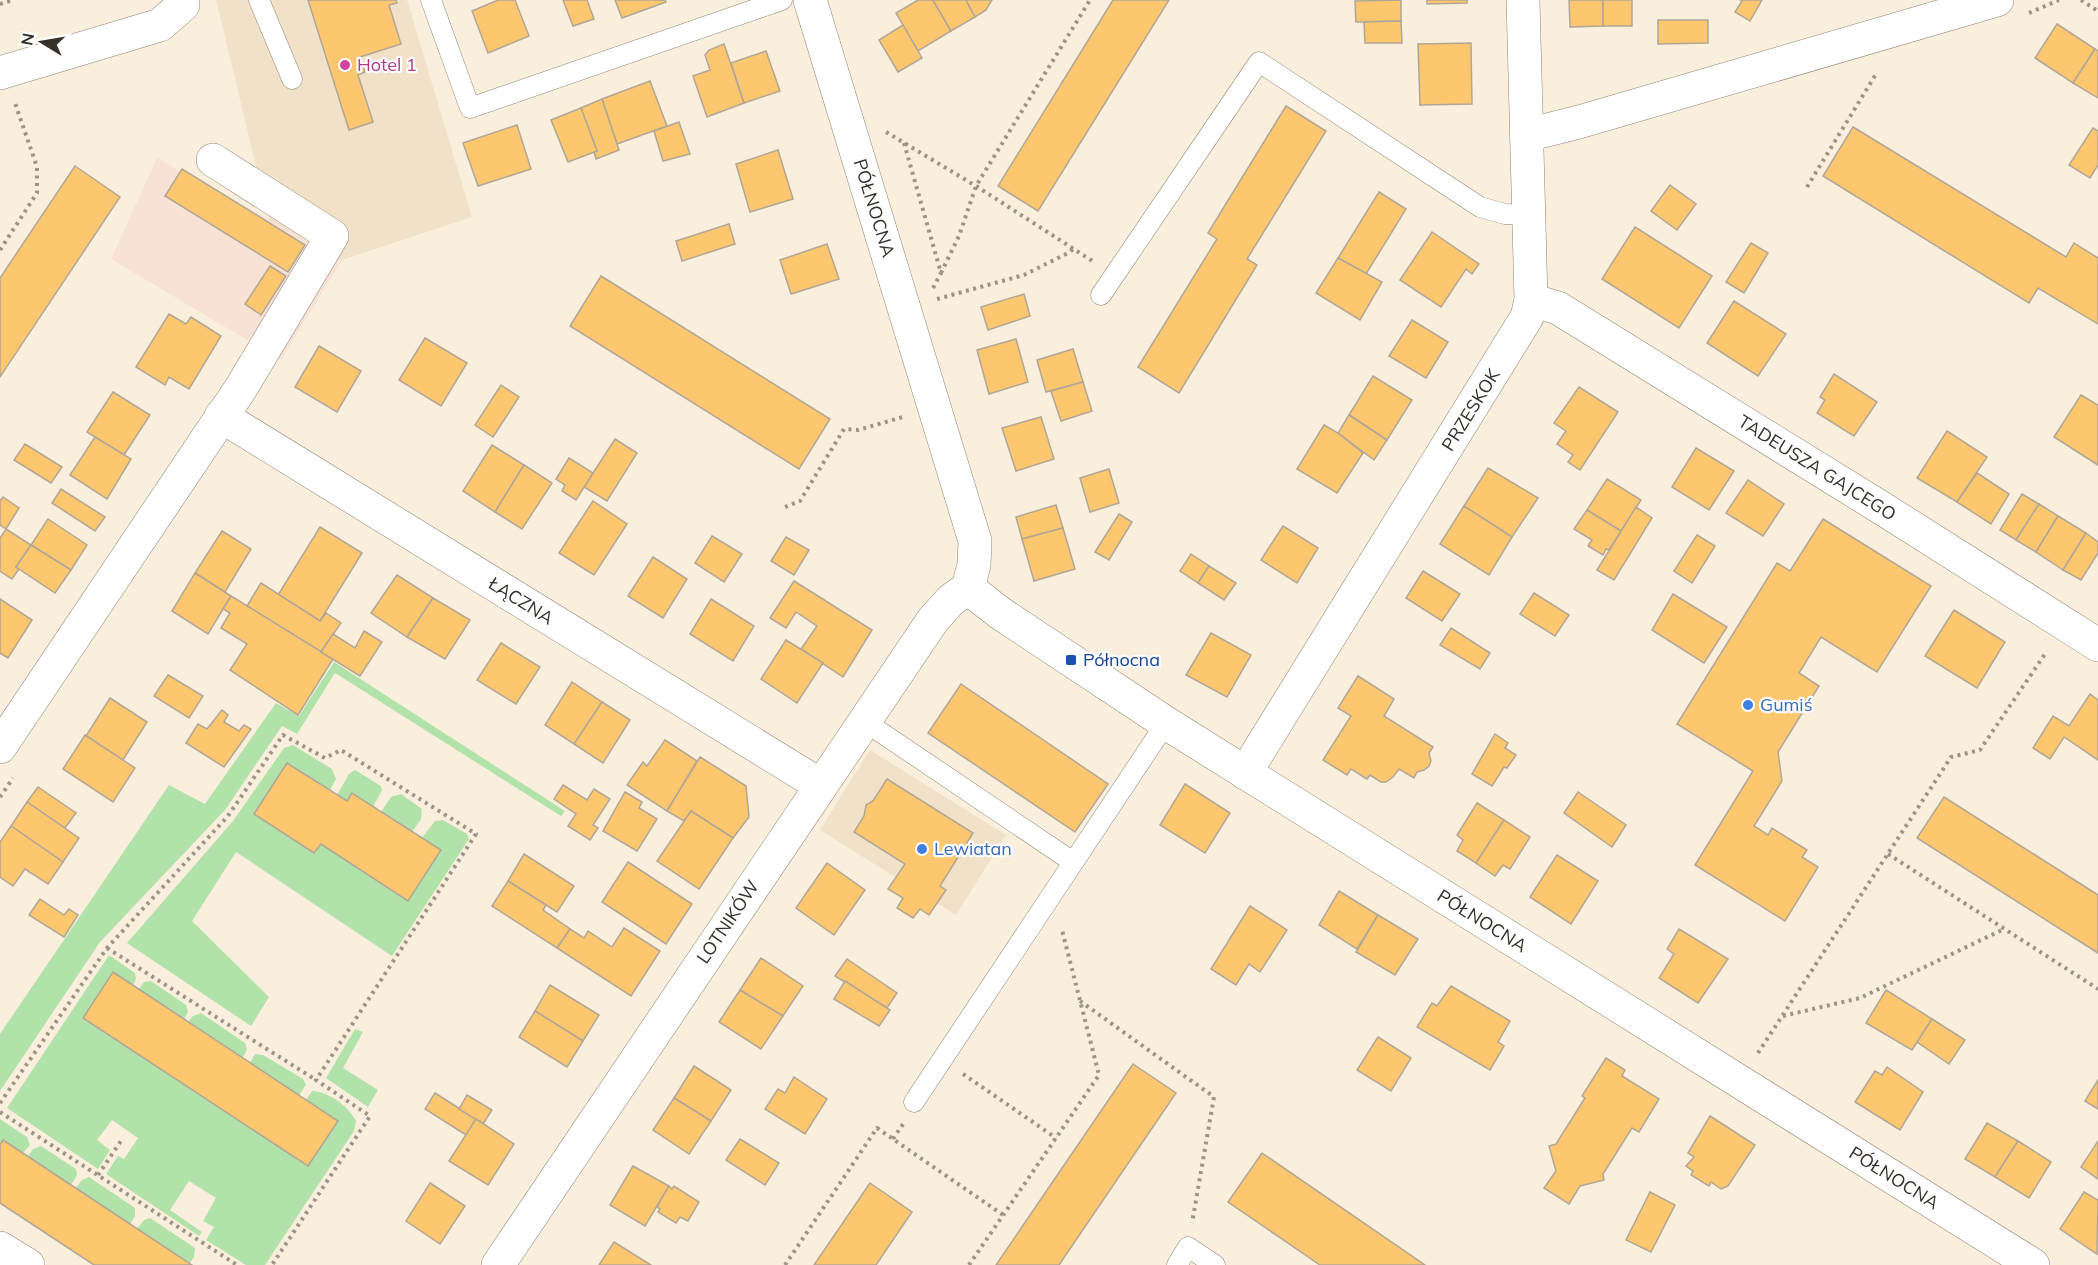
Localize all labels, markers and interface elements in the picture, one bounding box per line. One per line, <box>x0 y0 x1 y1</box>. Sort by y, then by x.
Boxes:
north arrow <box>12 12 72 72</box>
text: N <box>16 31 38 47</box>
place label: Hotel 1 <box>357 53 417 76</box>
marker: Hotel 1 <box>338 58 352 72</box>
street label: PÓŁNOCNA <box>849 156 900 260</box>
street label: PRZESKOK <box>1436 364 1505 455</box>
street label: TADEUSZA GAJCEGO <box>1734 410 1901 526</box>
street label: ŁĄCZNA <box>484 571 558 629</box>
place label: Północna <box>1083 648 1160 671</box>
marker: Północna <box>1064 653 1078 667</box>
place label: Gumiś <box>1760 693 1813 716</box>
marker: Gumiś <box>1741 698 1755 712</box>
place label: Lewiatan <box>934 837 1012 860</box>
marker: Lewiatan <box>915 842 929 856</box>
street label: LOTNIKÓW <box>691 876 764 968</box>
street label: PÓŁNOCNA <box>1433 884 1531 957</box>
street label: PÓŁNOCNA <box>1845 1141 1943 1214</box>

